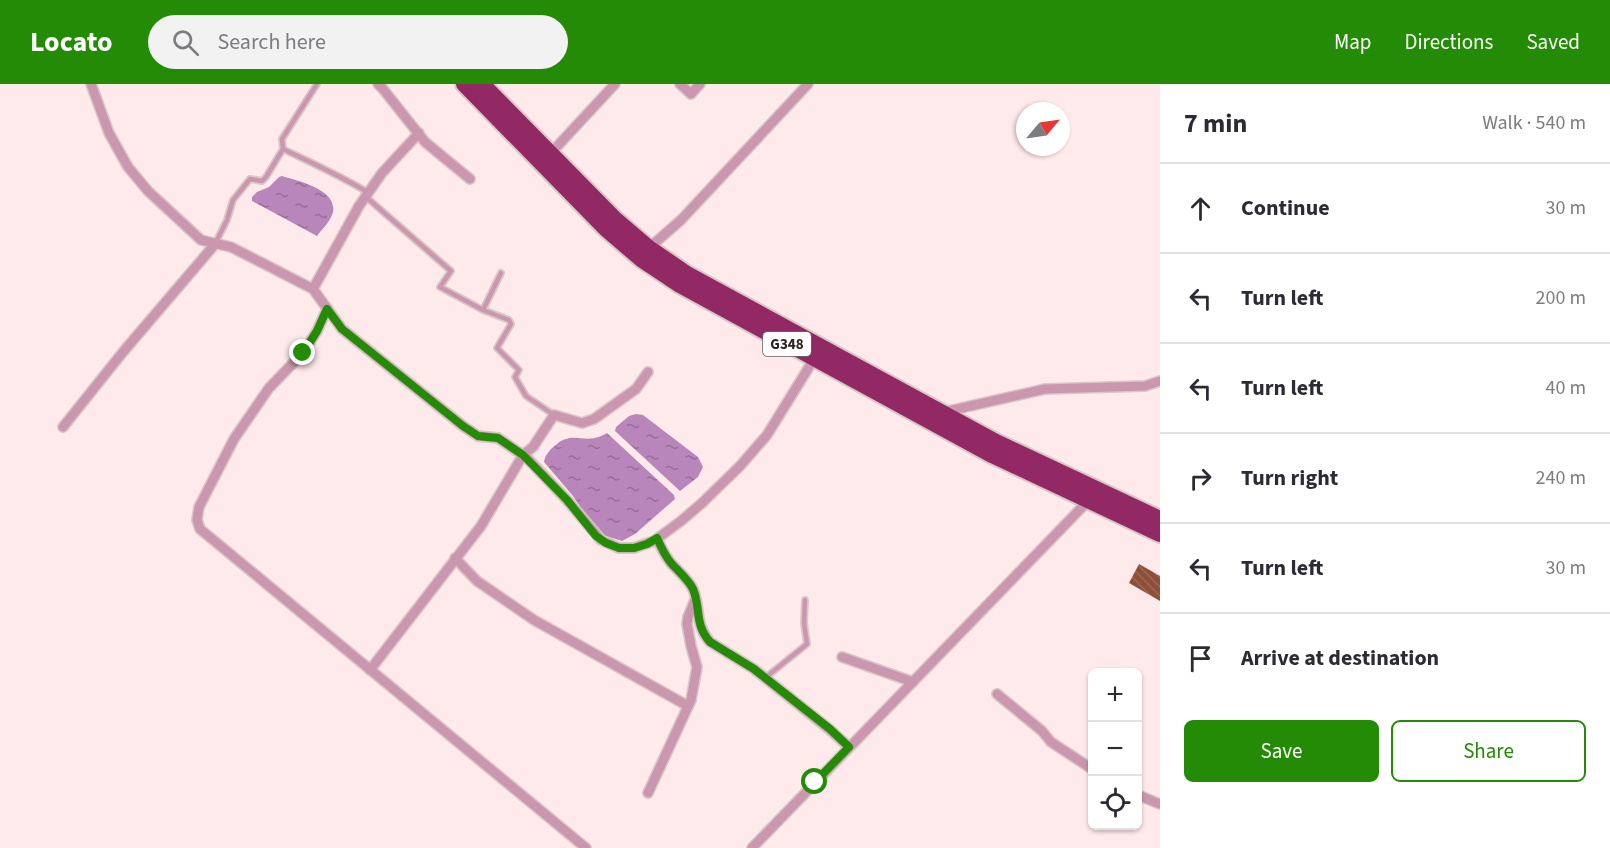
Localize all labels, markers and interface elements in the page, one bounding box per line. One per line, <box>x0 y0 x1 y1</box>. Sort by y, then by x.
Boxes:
search box <box>148 15 568 69</box>
text: Locato <box>30 22 112 62</box>
icon: search <box>169 26 202 59</box>
text: Search here <box>217 26 326 58</box>
text: Map <box>1334 27 1372 57</box>
text: Directions <box>1405 27 1493 57</box>
text: Saved <box>1526 27 1580 57</box>
north arrow <box>1016 102 1070 156</box>
text: 7 min <box>1184 105 1247 142</box>
text: Walk · 540 m <box>1482 109 1586 137</box>
icon: ahead <box>1184 192 1217 225</box>
text: Continue <box>1241 192 1330 224</box>
text: 30 m <box>1546 194 1586 222</box>
icon: left <box>1184 282 1217 315</box>
text: Turn left <box>1241 282 1323 314</box>
text: 200 m <box>1536 284 1586 312</box>
road number: G348 <box>763 332 811 356</box>
route end <box>289 339 315 365</box>
icon: left <box>1184 372 1217 405</box>
text: Turn left <box>1241 372 1323 404</box>
text: 40 m <box>1546 374 1586 402</box>
icon: right <box>1184 462 1217 495</box>
text: Turn right <box>1241 462 1338 494</box>
text: 240 m <box>1536 464 1586 492</box>
icon: left <box>1184 552 1217 585</box>
text: Turn left <box>1241 552 1323 584</box>
text: 30 m <box>1546 554 1586 582</box>
icon: arrive <box>1184 642 1217 675</box>
text: Arrive at destination <box>1241 642 1439 674</box>
map controls <box>1088 668 1142 830</box>
button: + <box>1088 668 1142 722</box>
button: Save <box>1184 720 1379 782</box>
button: Share <box>1391 720 1586 782</box>
button: − <box>1088 722 1142 776</box>
route start <box>801 768 827 794</box>
button: locate <box>1088 776 1142 830</box>

